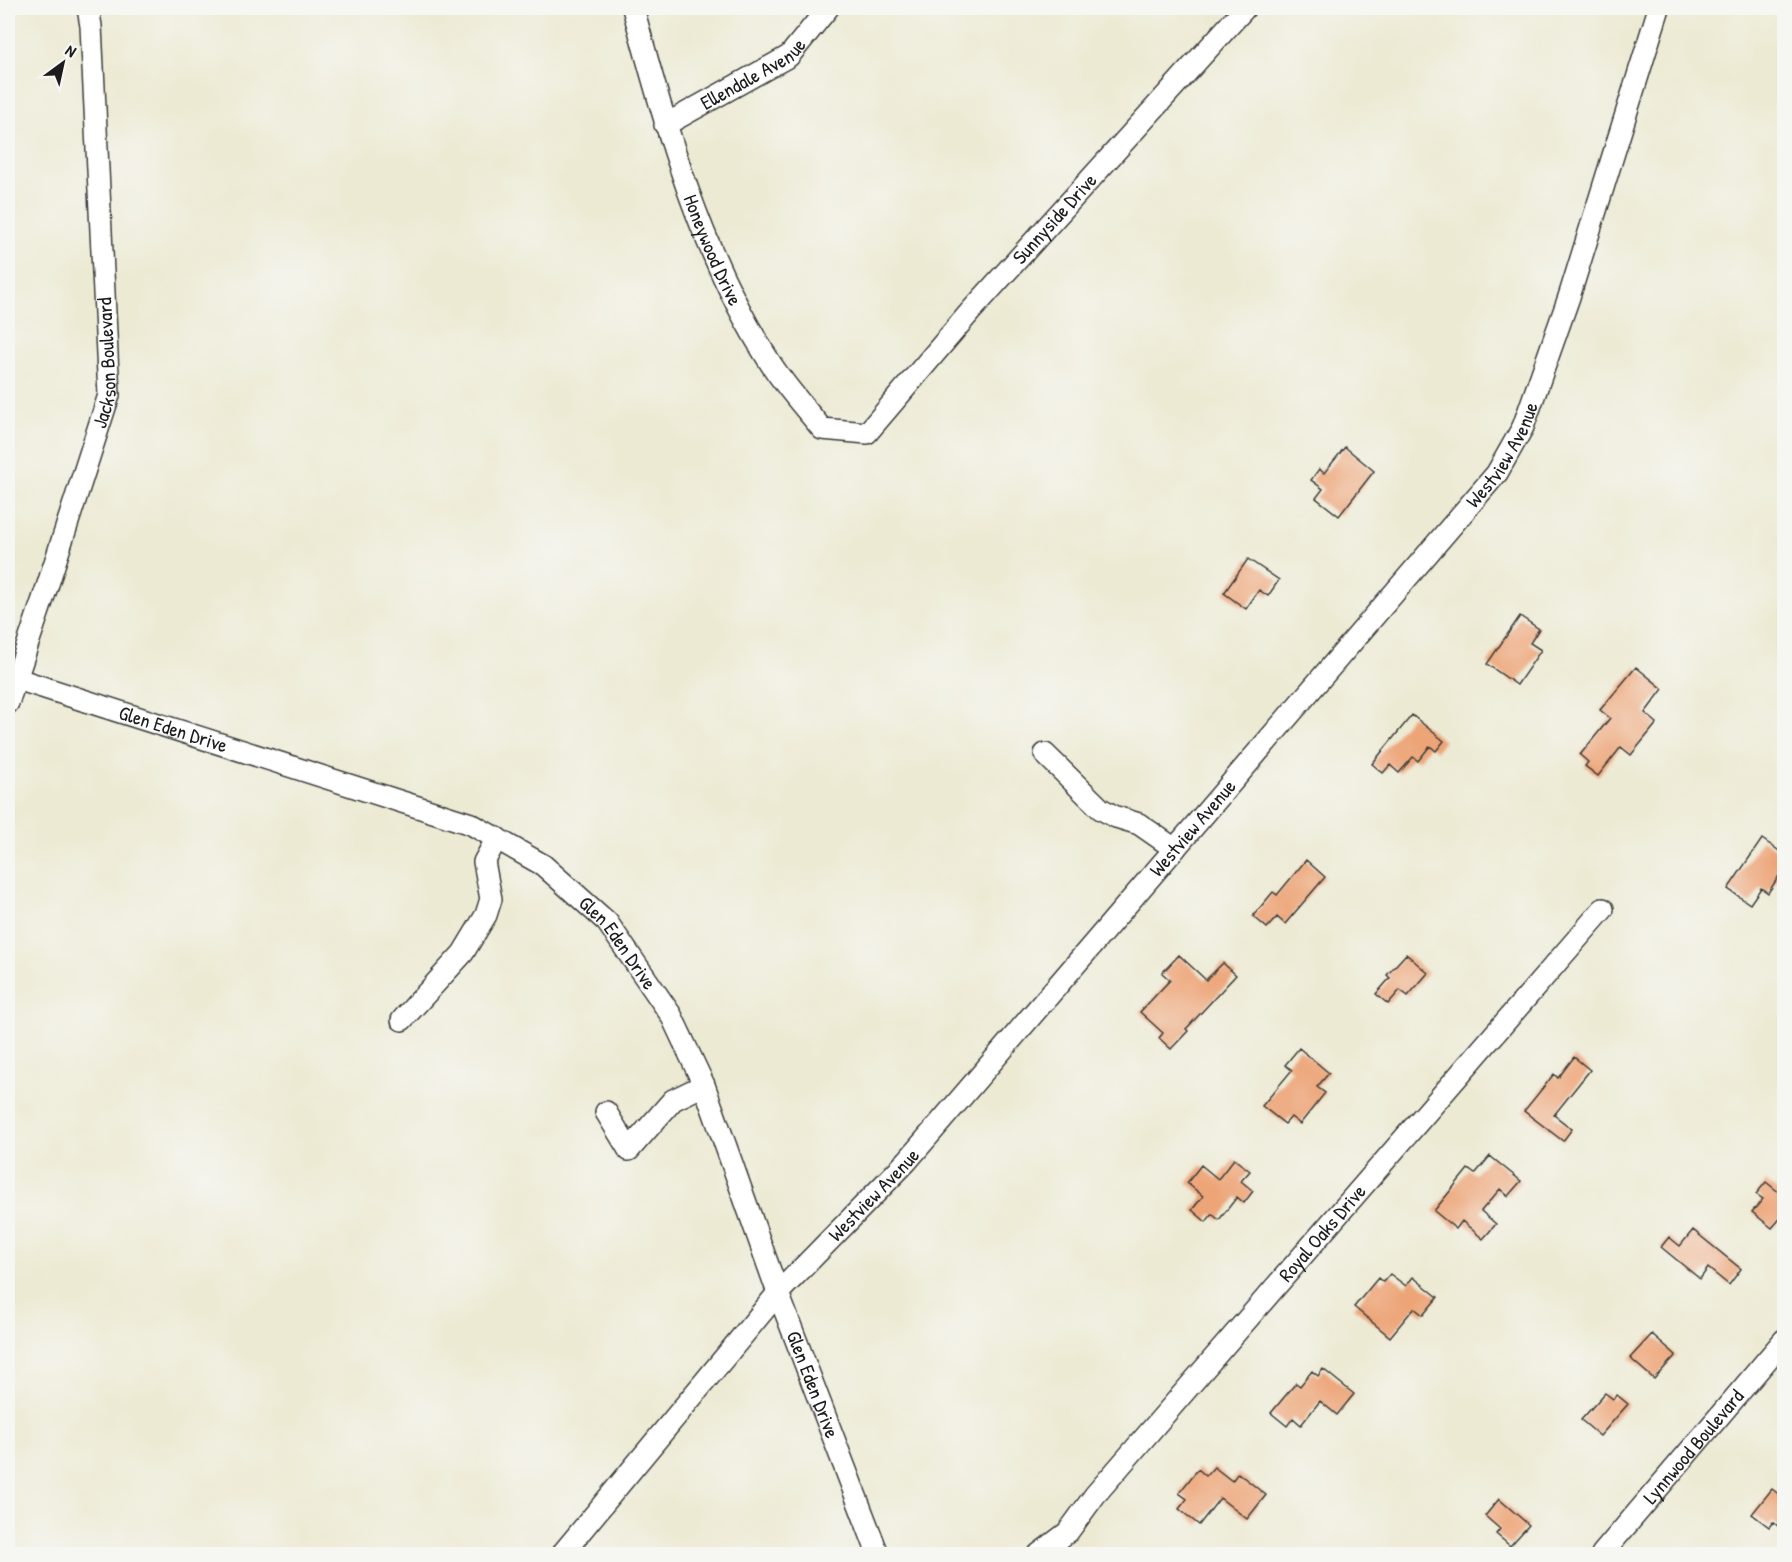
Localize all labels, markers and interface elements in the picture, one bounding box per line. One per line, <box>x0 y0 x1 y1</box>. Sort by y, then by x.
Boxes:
street label: Ellendale Avenue <box>695 32 811 116</box>
north arrow <box>33 33 93 93</box>
text: N <box>62 39 81 62</box>
street label: Sunnyside Drive <box>1006 167 1102 270</box>
street label: Honeywood Drive <box>678 191 749 310</box>
street label: Jackson Boulevard <box>85 297 122 431</box>
street label: Westview Avenue <box>1459 398 1544 513</box>
street label: Glen Eden Drive <box>116 698 231 758</box>
street label: Westview Avenue <box>1143 773 1241 882</box>
street label: Glen Eden Drive <box>573 889 663 995</box>
street label: Westview Avenue <box>822 1142 925 1247</box>
street label: Royal Oaks Drive <box>1272 1178 1372 1287</box>
street label: Glen Eden Drive <box>781 1327 846 1442</box>
street label: Lynnwood Boulevard <box>1636 1383 1750 1509</box>

